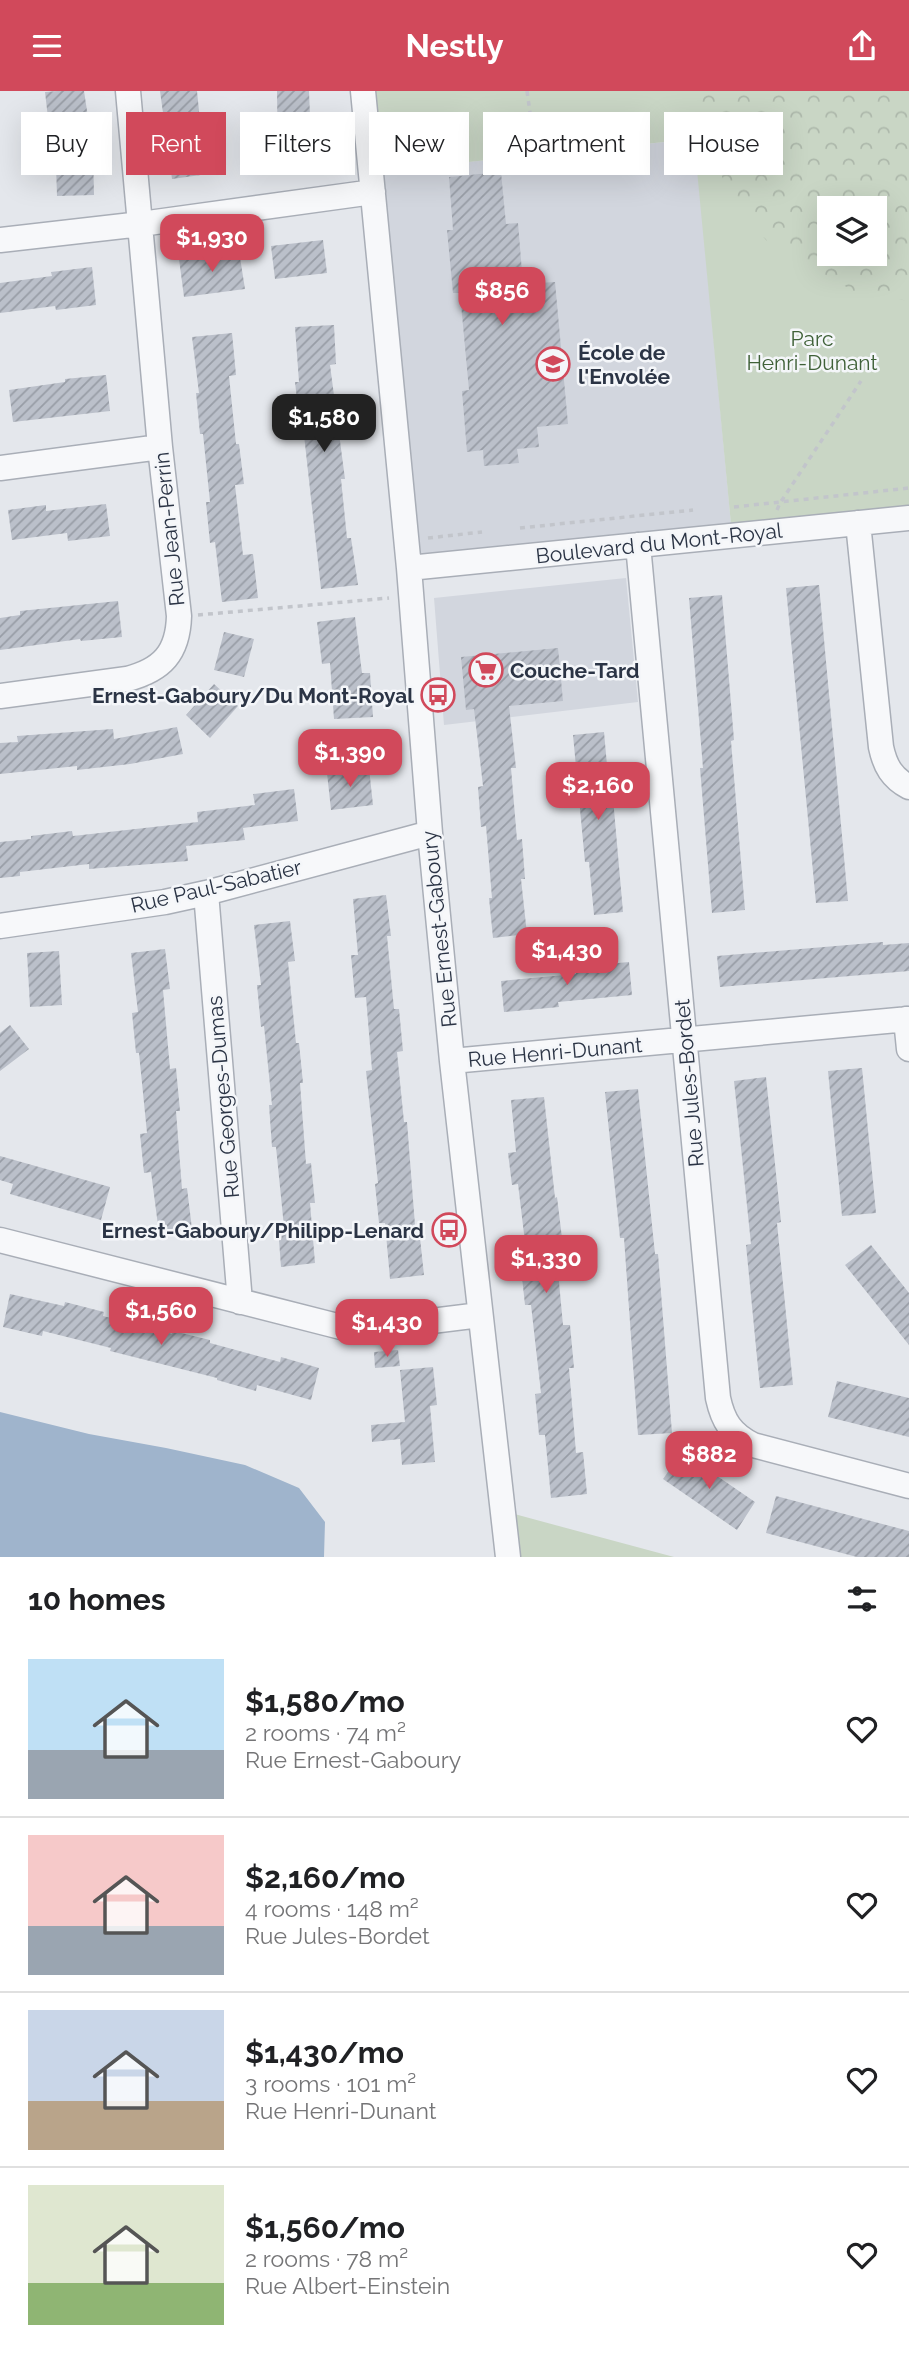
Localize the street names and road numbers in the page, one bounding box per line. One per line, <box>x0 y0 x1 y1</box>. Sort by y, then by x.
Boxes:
street label: Rue Jean-Perrin <box>148 451 190 607</box>
street label: Boulevard du Mont-Royal <box>534 518 784 568</box>
street label: Rue Ernest-Gaboury <box>416 829 462 1029</box>
street label: Rue Paul-Sabatier <box>128 854 304 918</box>
street label: Rue Georges-Dumas <box>202 995 244 1199</box>
street label: Rue Jules-Bordet <box>669 998 709 1168</box>
street label: Rue Henri-Dunant <box>467 1032 643 1072</box>

